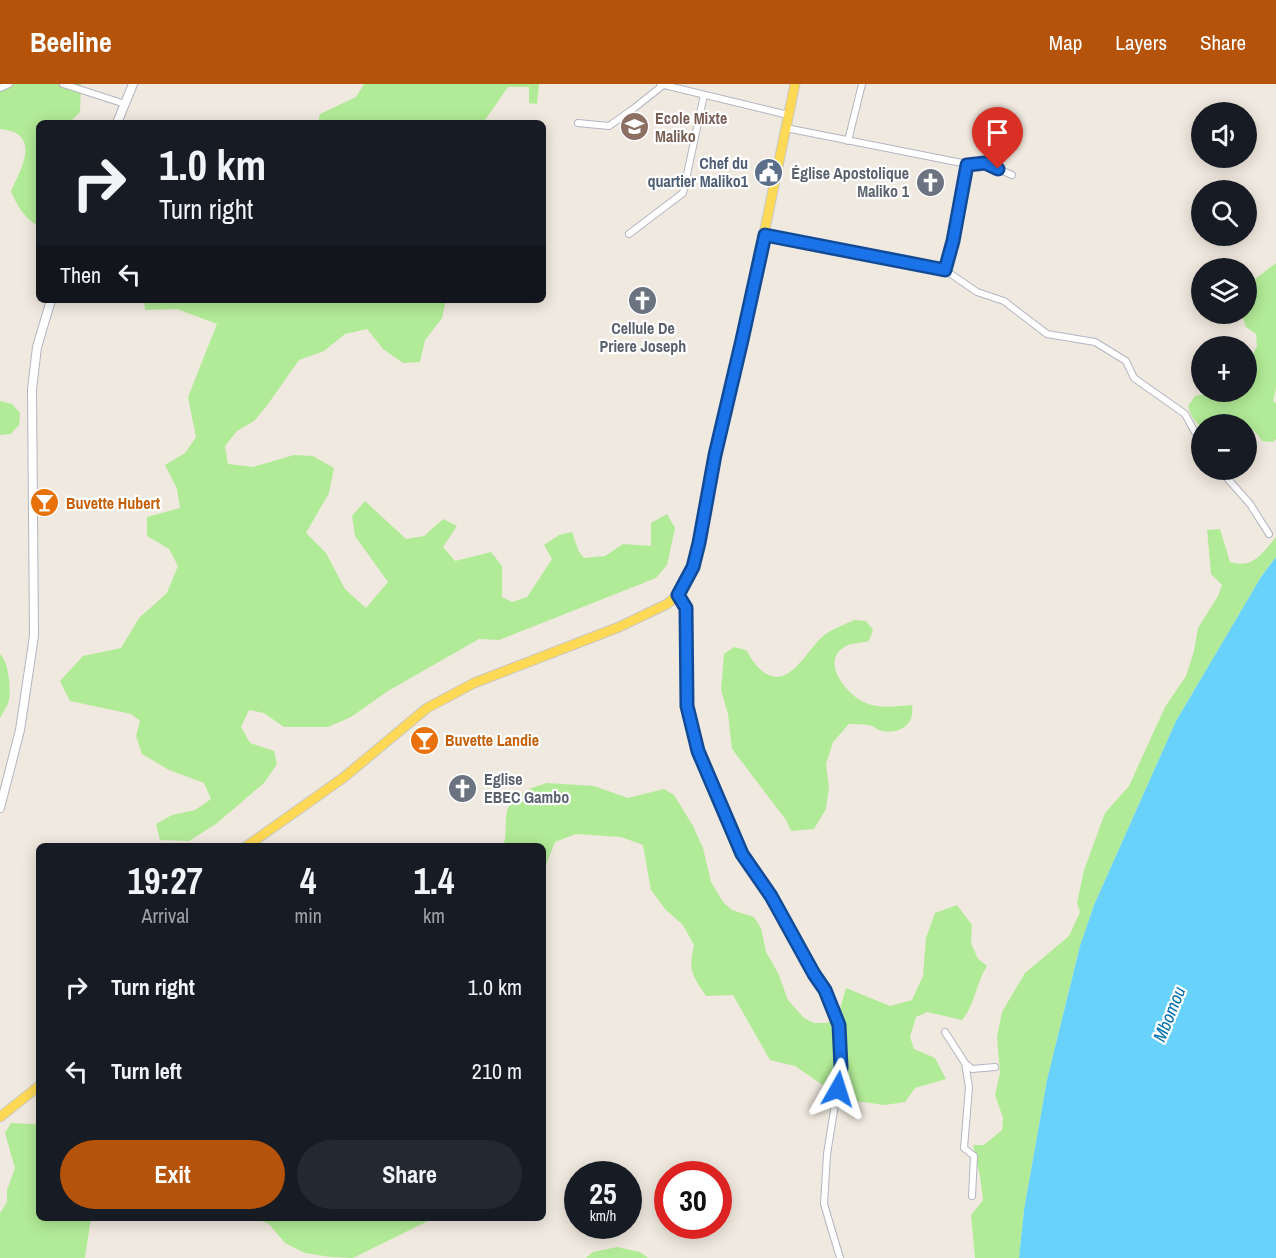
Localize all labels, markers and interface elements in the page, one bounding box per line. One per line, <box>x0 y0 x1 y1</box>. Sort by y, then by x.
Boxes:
text: Beeline <box>30 23 112 61</box>
text: Map <box>1049 28 1082 57</box>
text: Layers <box>1115 28 1167 57</box>
text: Share <box>1200 28 1246 57</box>
map controls <box>1191 102 1257 480</box>
button: sound <box>1191 102 1257 168</box>
place label: Ecole Mixte Maliko <box>655 107 727 147</box>
pin <box>972 107 1023 169</box>
school or university icon: Ecole Mixte Maliko <box>618 111 650 143</box>
icon: arrive <box>981 116 1014 149</box>
text: 1.0 km <box>159 137 266 193</box>
icon: right <box>60 144 138 222</box>
place label: Chef du quartier Maliko1 <box>647 152 749 192</box>
public building icon: Chef du quartier Maliko1 <box>753 156 785 188</box>
place label: Église Apostolique Maliko 1 <box>791 162 910 202</box>
church icon: Église Apostolique Maliko 1 <box>914 166 946 198</box>
button: search <box>1191 180 1257 246</box>
text: Turn right <box>159 191 253 227</box>
icon: left <box>113 258 146 291</box>
button: layers <box>1191 258 1257 324</box>
text: Then <box>60 260 101 290</box>
church icon: Cellule De Priere Joseph <box>627 284 659 316</box>
place label: Cellule De Priere Joseph <box>600 317 686 357</box>
button: + <box>1191 336 1257 402</box>
button: − <box>1191 414 1257 480</box>
bar icon: Buvette Hubert <box>29 487 61 519</box>
place label: Buvette Hubert <box>66 492 161 514</box>
bar icon: Buvette Landie <box>408 724 440 756</box>
place label: Buvette Landie <box>445 729 539 751</box>
place label: Eglise EBEC Gambo <box>484 768 569 808</box>
church icon: Eglise EBEC Gambo <box>447 772 479 804</box>
text: 19:27 <box>128 857 203 905</box>
text: 4 <box>300 857 316 905</box>
text: 1.4 <box>413 857 454 905</box>
text: Arrival <box>142 902 189 929</box>
text: min <box>295 902 322 929</box>
text: km <box>423 902 445 929</box>
icon: right <box>60 971 93 1004</box>
text: Turn right <box>111 972 195 1002</box>
text: 1.0 km <box>468 972 522 1002</box>
water label: Mbomou <box>1147 983 1191 1045</box>
icon: left <box>60 1055 93 1088</box>
text: Turn left <box>111 1056 182 1086</box>
text: 210 m <box>472 1056 522 1086</box>
position arrow <box>806 1057 870 1121</box>
button: Exit <box>60 1140 285 1209</box>
button: Share <box>297 1140 522 1209</box>
speed limit sign: 30 <box>654 1161 732 1239</box>
text: 25 <box>589 1173 617 1213</box>
text: km/h <box>590 1205 616 1226</box>

